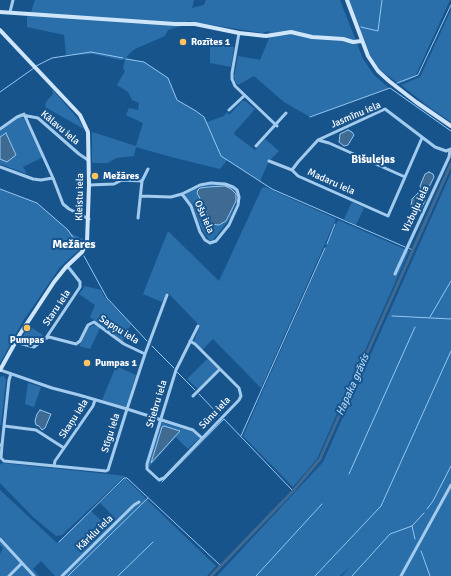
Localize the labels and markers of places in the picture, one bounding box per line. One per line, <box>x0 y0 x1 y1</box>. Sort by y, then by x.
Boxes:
place label: Rozītes 1 <box>191 36 230 48</box>
marker: Rozītes 1 <box>178 37 188 47</box>
place label: Mežāres <box>103 170 139 182</box>
marker: Mežāres <box>90 171 100 181</box>
marker: Pumpas <box>22 323 32 333</box>
place label: Pumpas <box>10 334 44 346</box>
place label: Pumpas 1 <box>95 357 137 369</box>
marker: Pumpas 1 <box>82 358 92 368</box>

